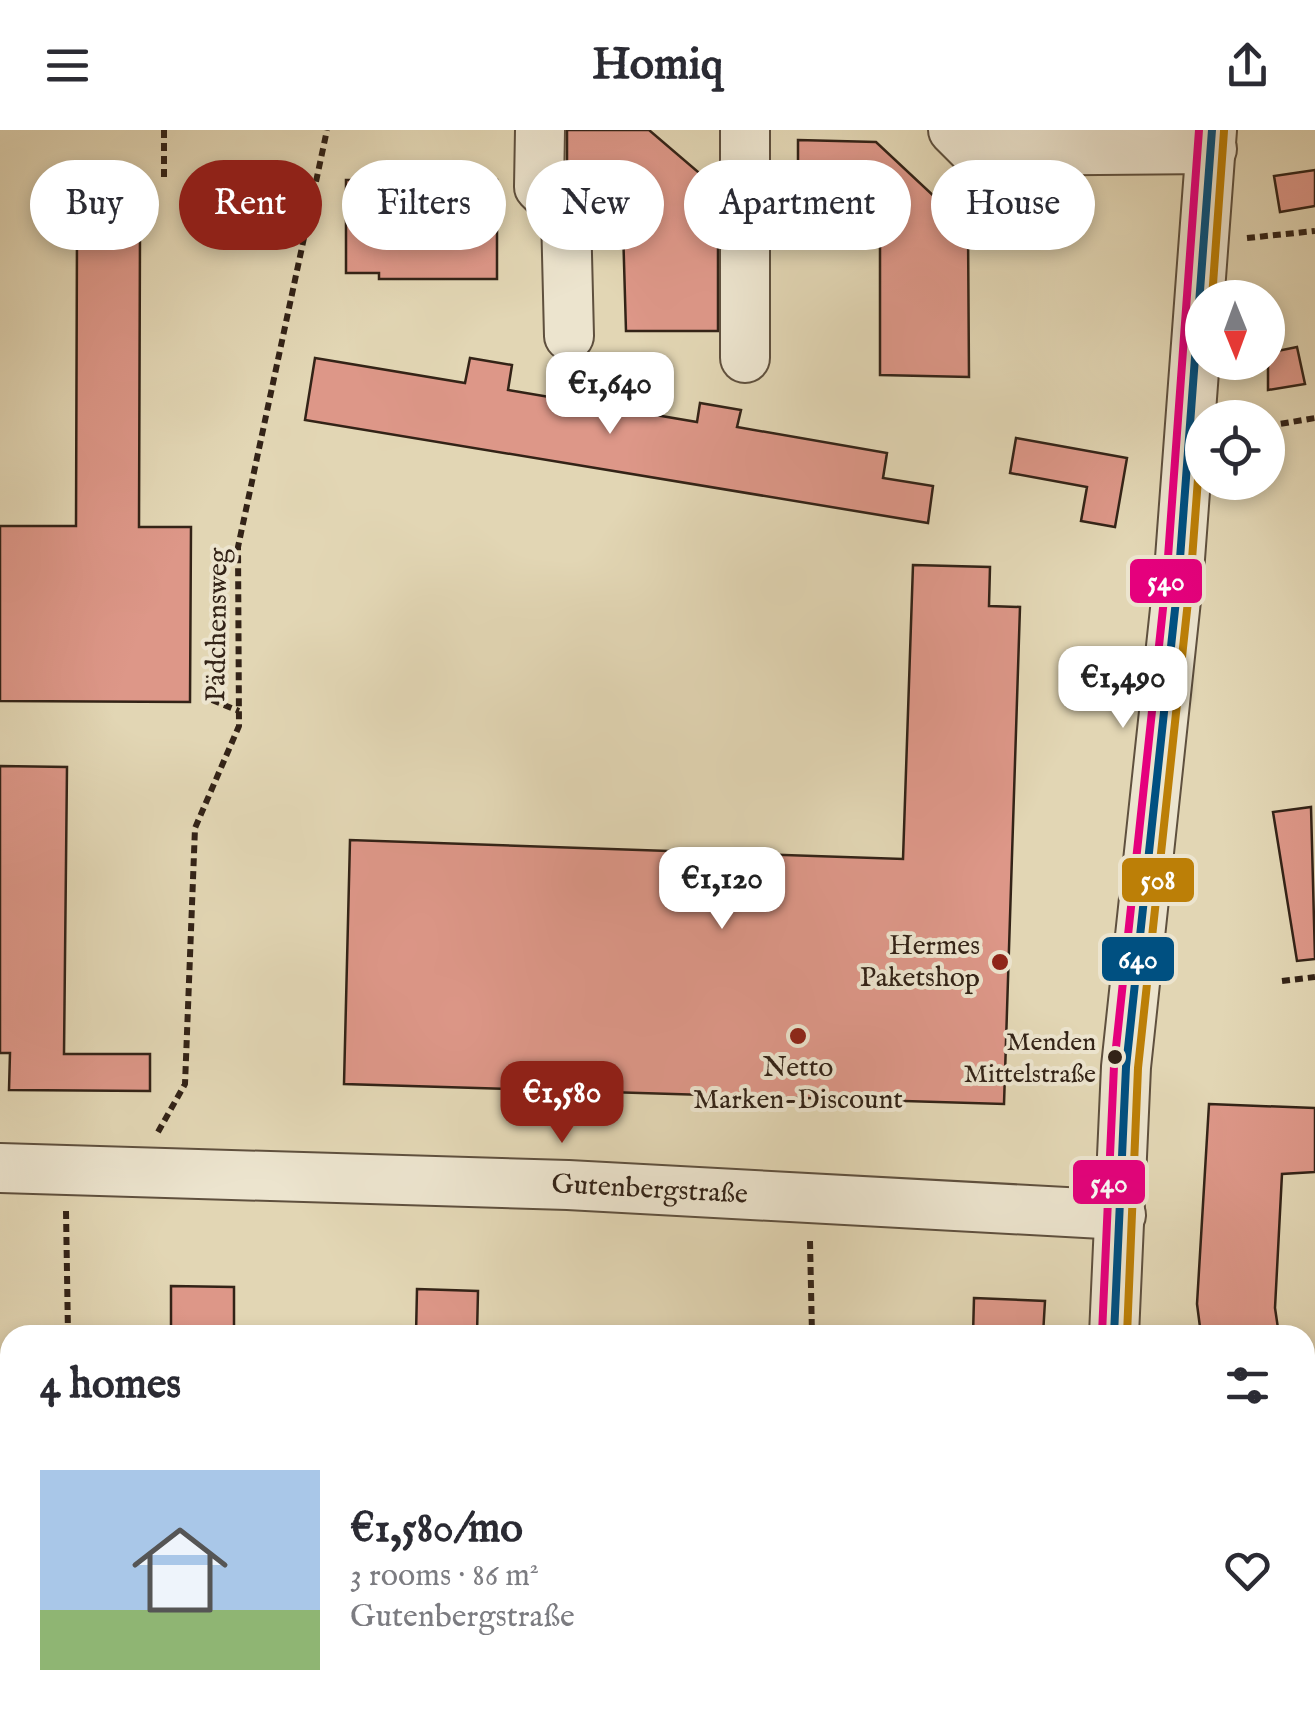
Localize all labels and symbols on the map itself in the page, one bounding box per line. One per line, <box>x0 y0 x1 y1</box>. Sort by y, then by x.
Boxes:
north arrow <box>1185 280 1285 380</box>
pin: €1,640 <box>529 352 691 437</box>
street label: Pädchensweg <box>199 547 237 702</box>
line badge: 540 <box>1128 557 1204 605</box>
text: 540 <box>1147 565 1185 600</box>
pin: €1,490 <box>1042 646 1204 731</box>
pin: €1,120 <box>641 847 803 932</box>
line badge: 508 <box>1120 856 1196 904</box>
text: 508 <box>1141 864 1175 899</box>
place label: Hermes Paketshop <box>860 929 980 996</box>
line badge: 640 <box>1100 935 1176 983</box>
text: 640 <box>1118 943 1158 978</box>
marker: Hermes Paketshop <box>989 951 1011 973</box>
marker: Netto Marken-Discount <box>787 1025 809 1047</box>
place label: Menden Mittelstraße <box>964 1026 1096 1091</box>
marker: Menden Mittelstraße <box>1105 1047 1125 1067</box>
place label: Netto Marken-Discount <box>693 1051 903 1118</box>
pin: €1,580 <box>481 1061 643 1146</box>
line badge: 540 <box>1071 1158 1147 1206</box>
street label: Gutenbergstraße <box>551 1167 749 1212</box>
text: 540 <box>1090 1167 1128 1202</box>

